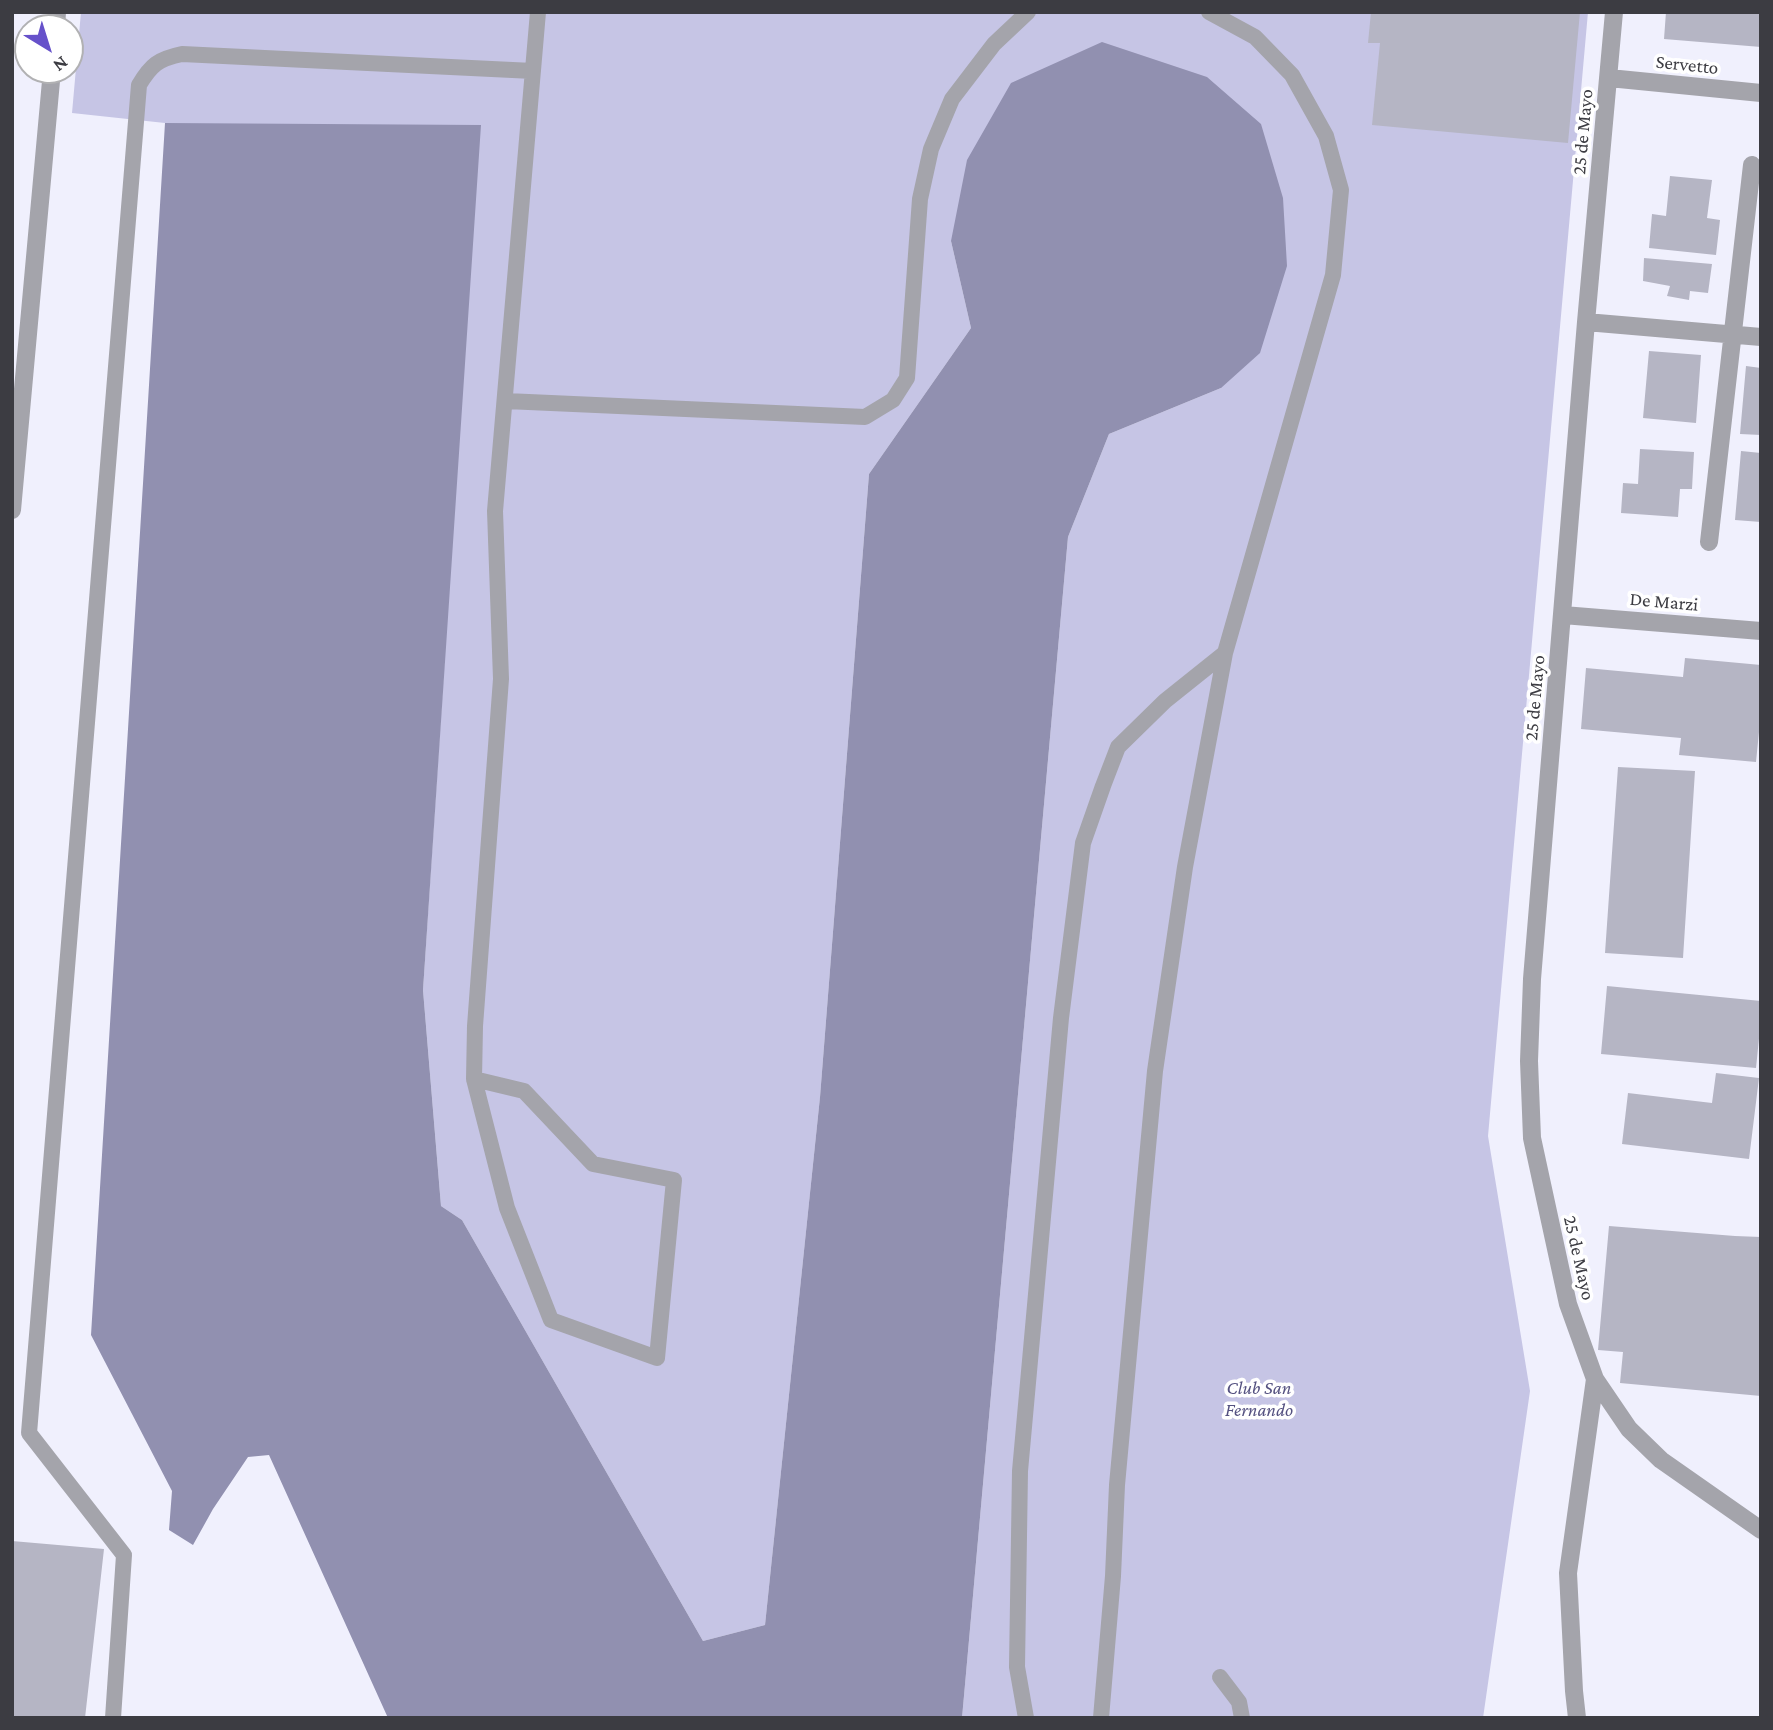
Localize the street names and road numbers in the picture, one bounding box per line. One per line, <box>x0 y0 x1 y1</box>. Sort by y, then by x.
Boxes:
street label: Servetto <box>1655 50 1719 80</box>
street label: 25 de Mayo <box>1568 88 1598 176</box>
street label: De Marzi <box>1629 588 1699 616</box>
street label: 25 de Mayo <box>1520 654 1550 742</box>
street label: 25 de Mayo <box>1558 1214 1600 1302</box>

